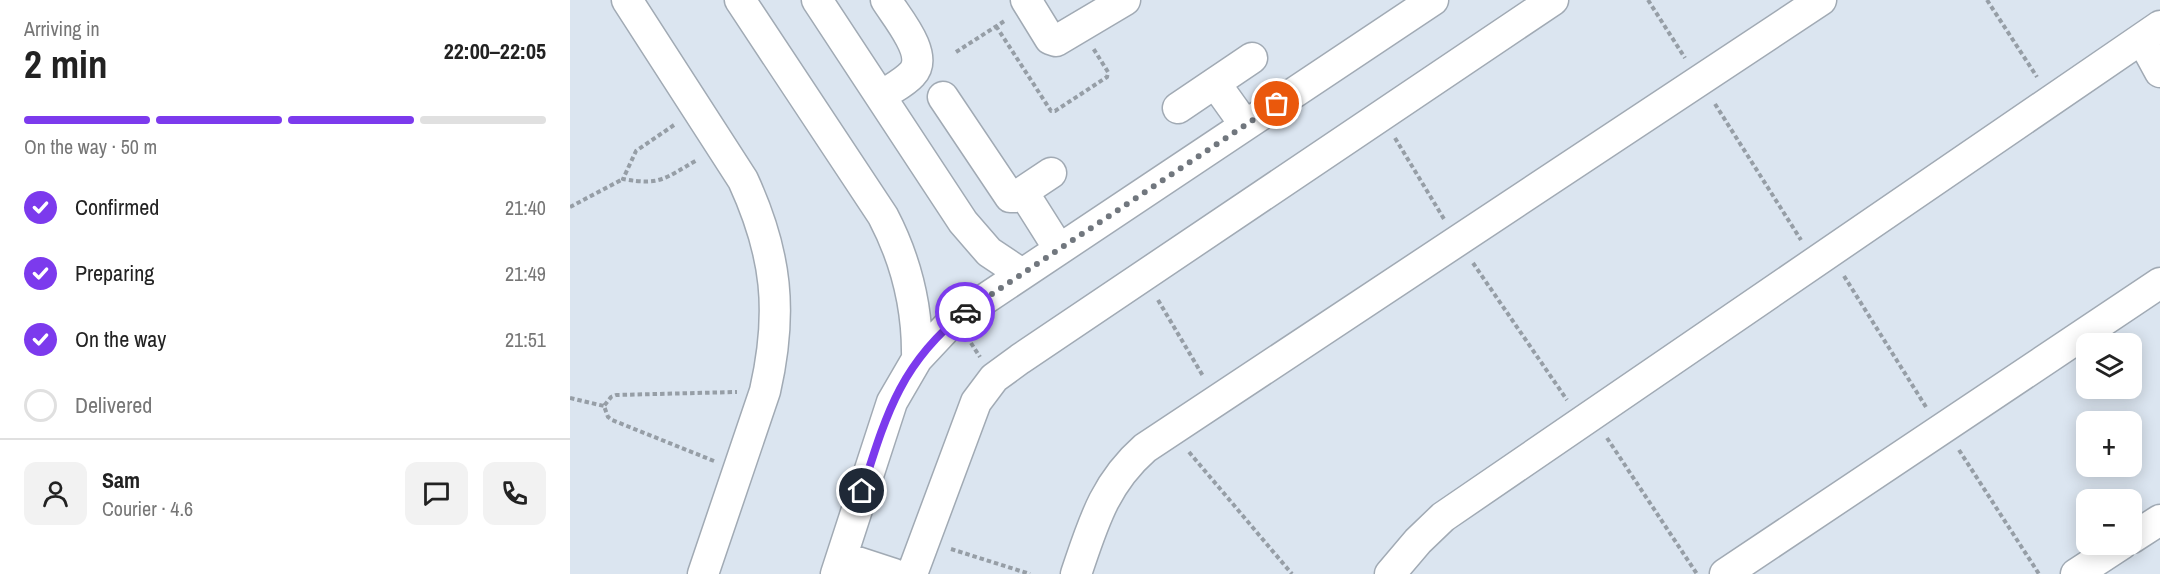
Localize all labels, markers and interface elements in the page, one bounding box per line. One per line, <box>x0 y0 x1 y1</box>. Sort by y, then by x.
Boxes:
text: Arriving in <box>24 15 100 42</box>
text: 22:00–22:05 <box>444 36 546 66</box>
text: 2 min <box>24 38 108 90</box>
pin <box>1251 78 1302 129</box>
icon: bag <box>1260 87 1293 120</box>
text: On the way · 50 m <box>24 133 157 160</box>
icon: check <box>24 191 57 224</box>
text: Confirmed <box>75 192 159 222</box>
text: 21:40 <box>505 194 546 221</box>
icon: check <box>24 257 57 290</box>
text: Preparing <box>75 258 154 288</box>
text: 21:49 <box>505 260 546 287</box>
courier <box>935 282 995 342</box>
icon: car <box>949 296 982 329</box>
icon: check <box>24 323 57 356</box>
text: On the way <box>75 324 166 354</box>
text: 21:51 <box>505 326 546 353</box>
map controls <box>2076 333 2142 555</box>
button: layers <box>2076 333 2142 399</box>
text: Delivered <box>75 390 152 420</box>
button: + <box>2076 411 2142 477</box>
button: person <box>24 462 87 525</box>
button: chat <box>405 462 468 525</box>
button: phone <box>483 462 546 525</box>
text: Sam <box>102 465 140 495</box>
pin <box>836 465 887 516</box>
icon: home <box>845 474 878 507</box>
button: − <box>2076 489 2142 555</box>
text: Courier · 4.6 <box>102 495 193 522</box>

